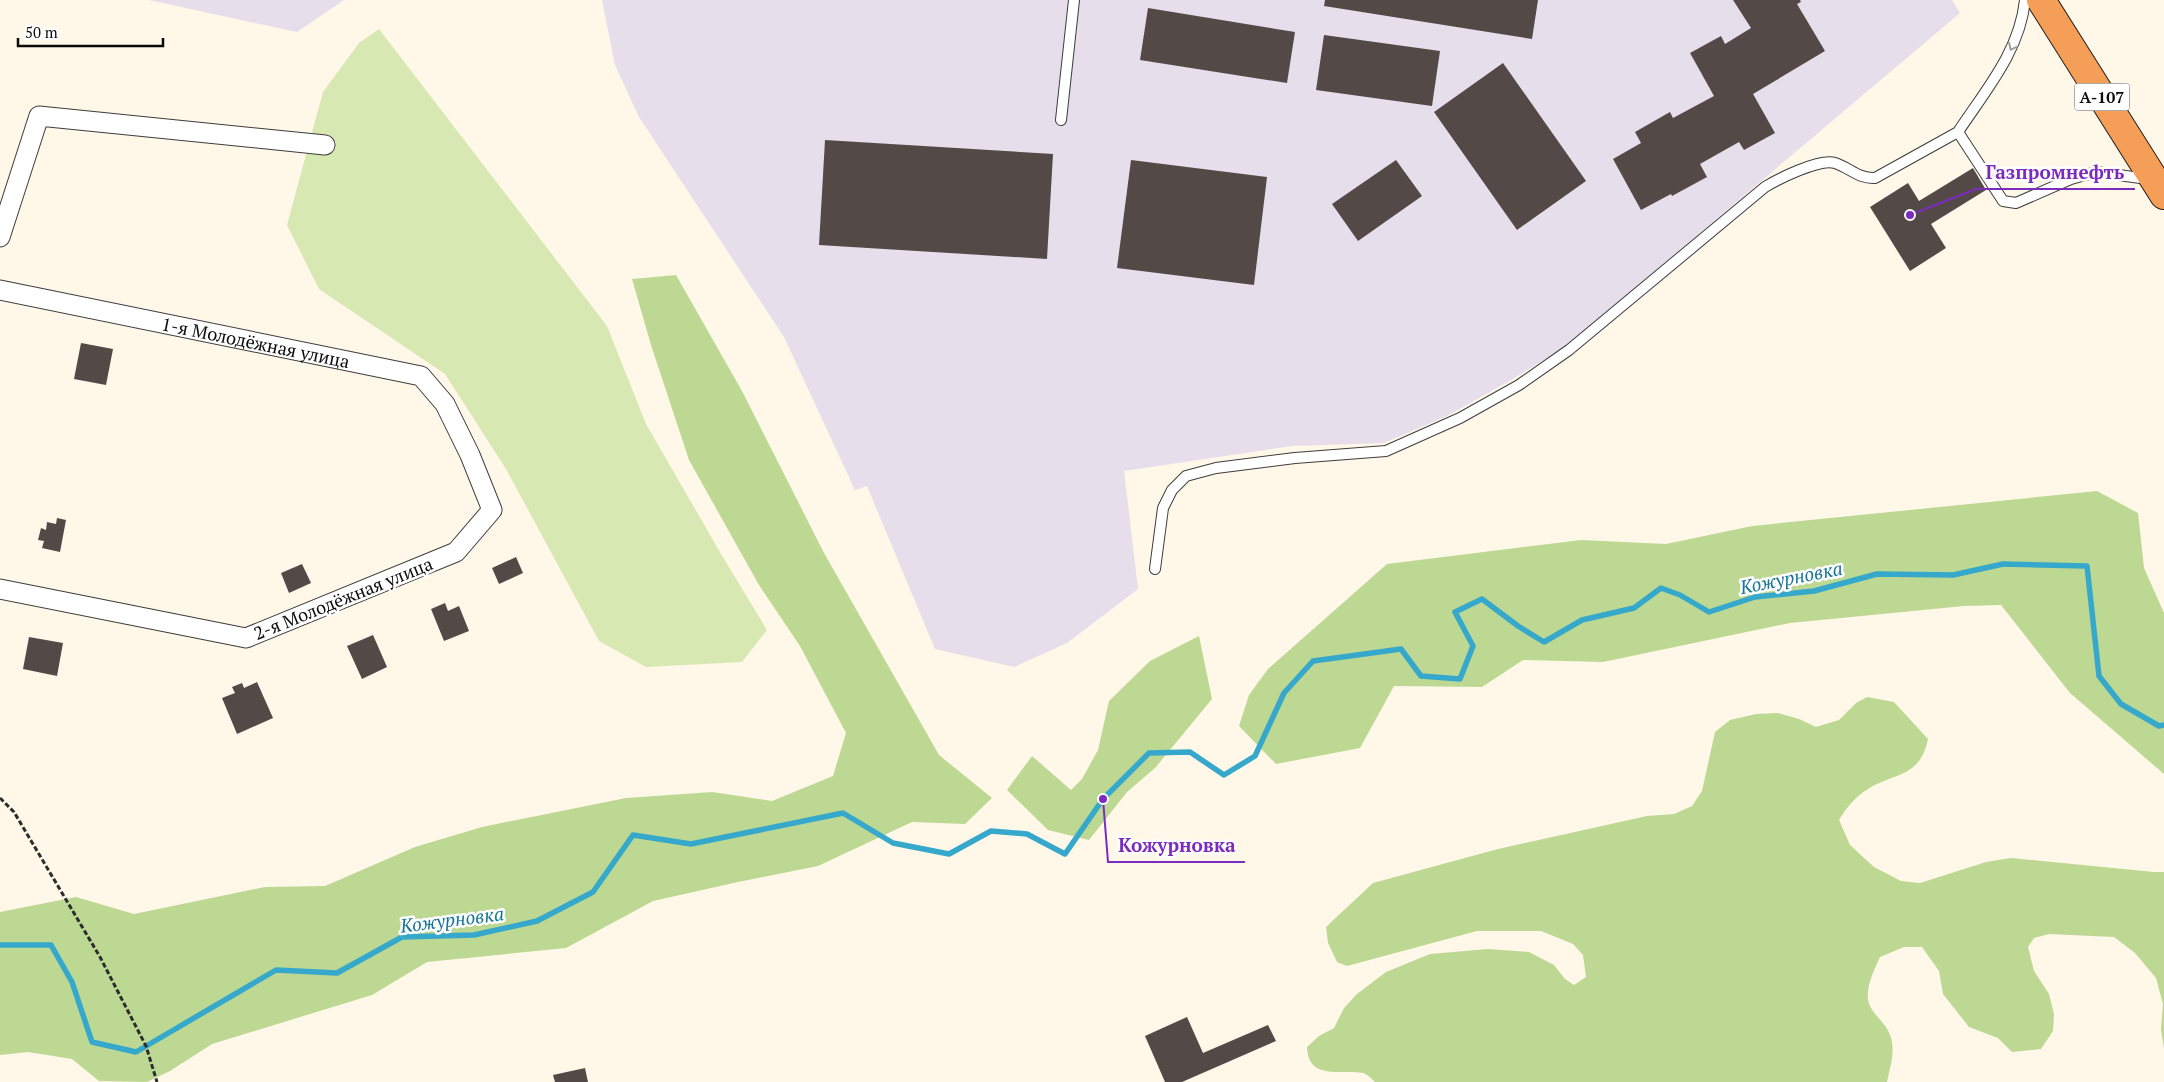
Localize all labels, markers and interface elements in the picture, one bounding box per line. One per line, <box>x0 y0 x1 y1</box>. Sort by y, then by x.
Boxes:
scale bar <box>18 15 162 47</box>
text: 50 m <box>25 22 58 42</box>
one-way arrow <box>2008 41 2018 50</box>
road number: А-107 <box>2074 84 2130 110</box>
callout: Газпромнефть <box>1976 155 2135 189</box>
text: Газпромнефть <box>1986 159 2125 184</box>
street label: 1-я Молодёжная улица <box>160 311 352 373</box>
street label: 2-я Молодёжная улица <box>250 551 436 645</box>
water label: Кожурновка <box>1737 555 1844 599</box>
callout: Кожурновка <box>1108 828 1245 862</box>
text: Кожурновка <box>1118 832 1236 857</box>
water label: Кожурновка <box>398 900 505 938</box>

